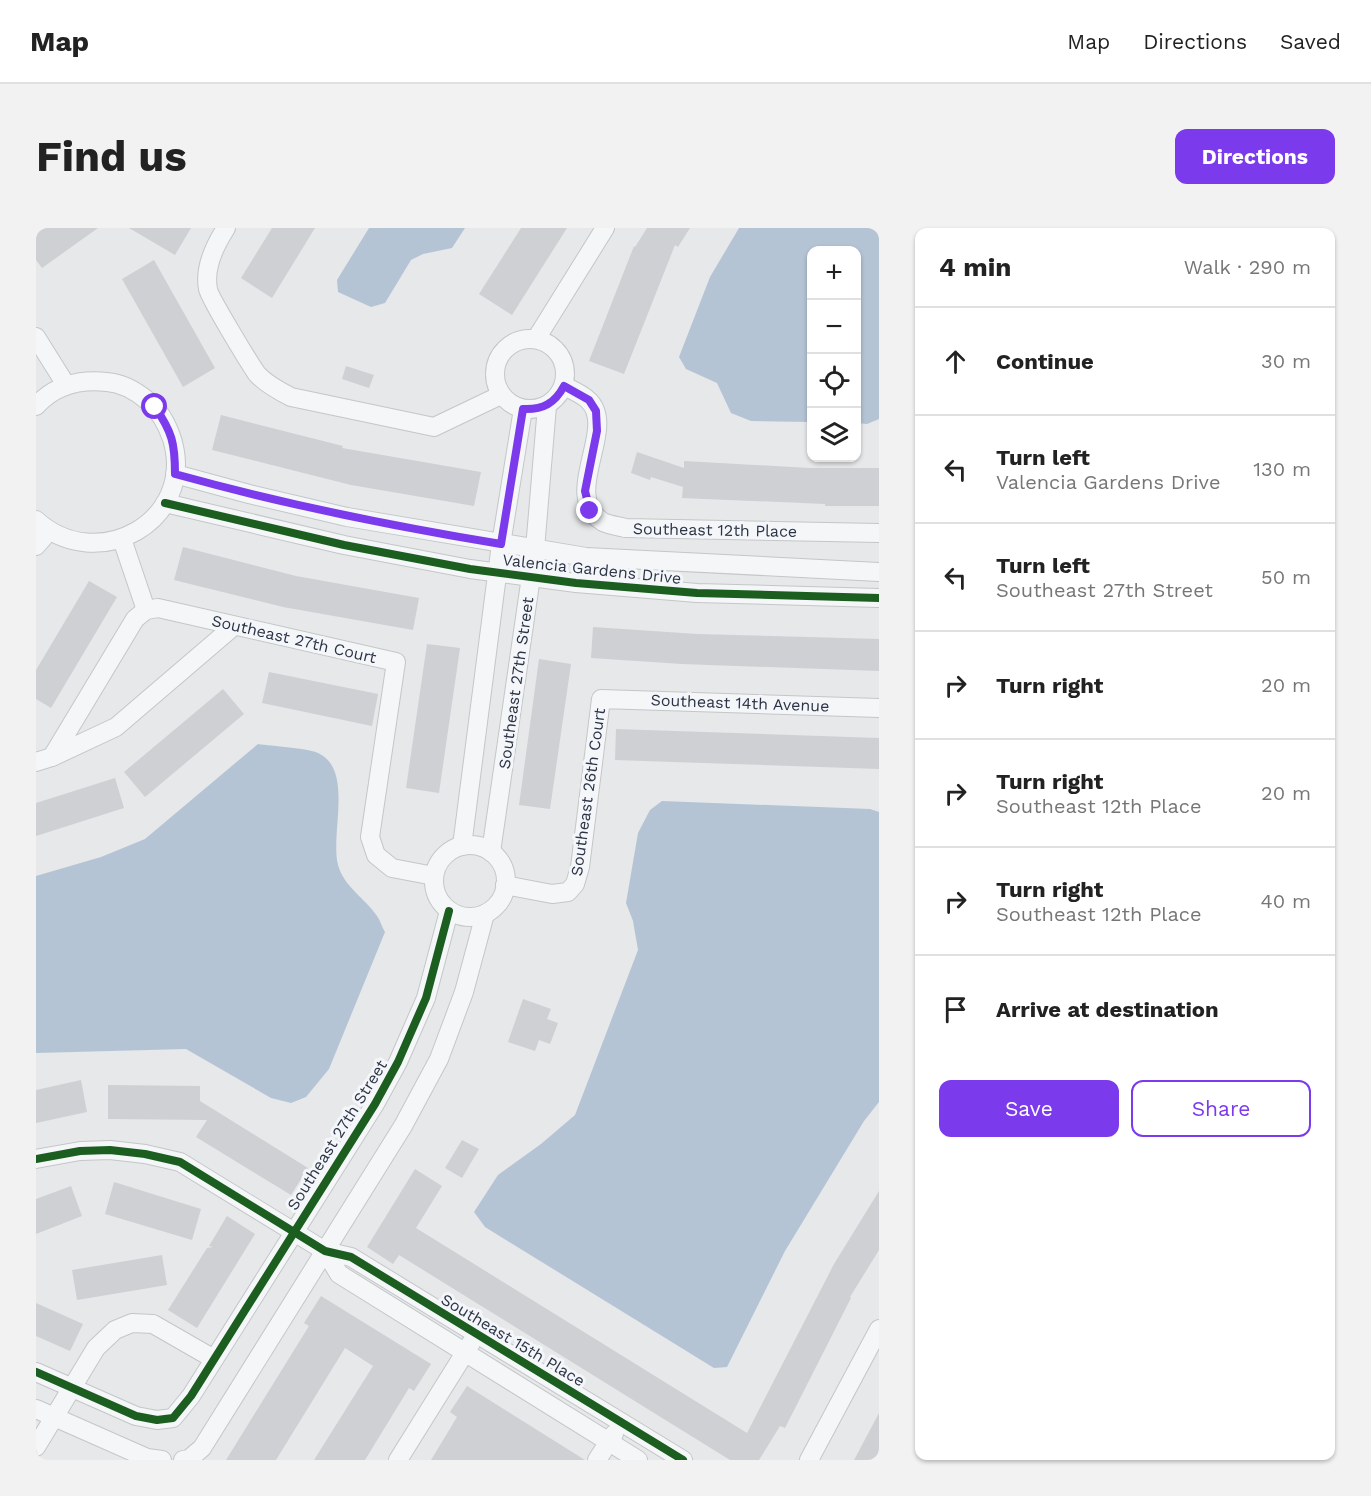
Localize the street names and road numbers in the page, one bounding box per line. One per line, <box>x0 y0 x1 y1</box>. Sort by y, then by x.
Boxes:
street label: Southeast 12th Place <box>633 519 797 541</box>
street label: Valencia Gardens Drive <box>502 550 682 588</box>
street label: Southeast 27th Street <box>495 596 538 770</box>
street label: Southeast 27th Court <box>210 611 378 667</box>
street label: Southeast 14th Avenue <box>650 690 830 716</box>
street label: Southeast 26th Court <box>567 706 609 877</box>
street label: Southeast 27th Street <box>283 1056 391 1214</box>
street label: Southeast 15th Place <box>438 1290 588 1390</box>

